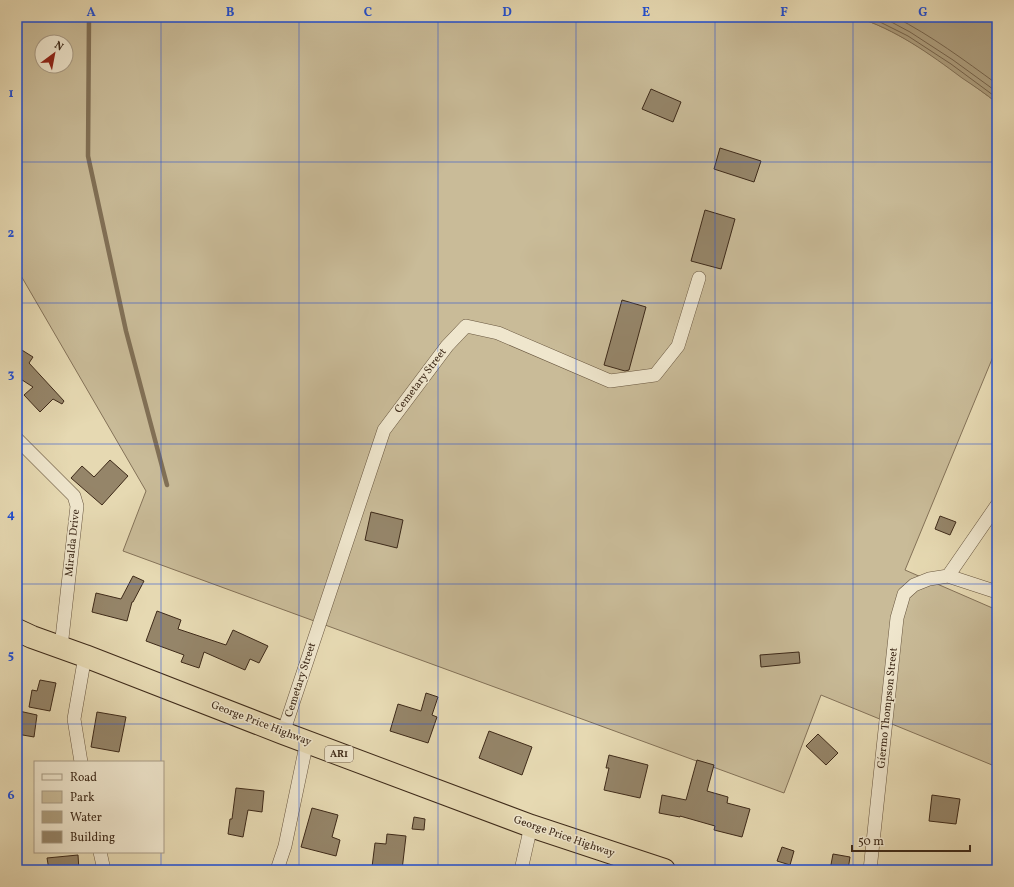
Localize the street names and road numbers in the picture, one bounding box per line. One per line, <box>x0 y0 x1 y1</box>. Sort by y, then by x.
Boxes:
street label: Cemetary Street <box>392 345 451 417</box>
street label: Miralda Drive <box>62 509 84 577</box>
street label: Cemetary Street <box>282 640 320 719</box>
street label: Gíermo Thompson Street <box>874 647 902 769</box>
street label: George Price Highway <box>209 698 313 750</box>
road number: AR1 <box>325 746 353 762</box>
street label: George Price Highway <box>511 813 617 861</box>

